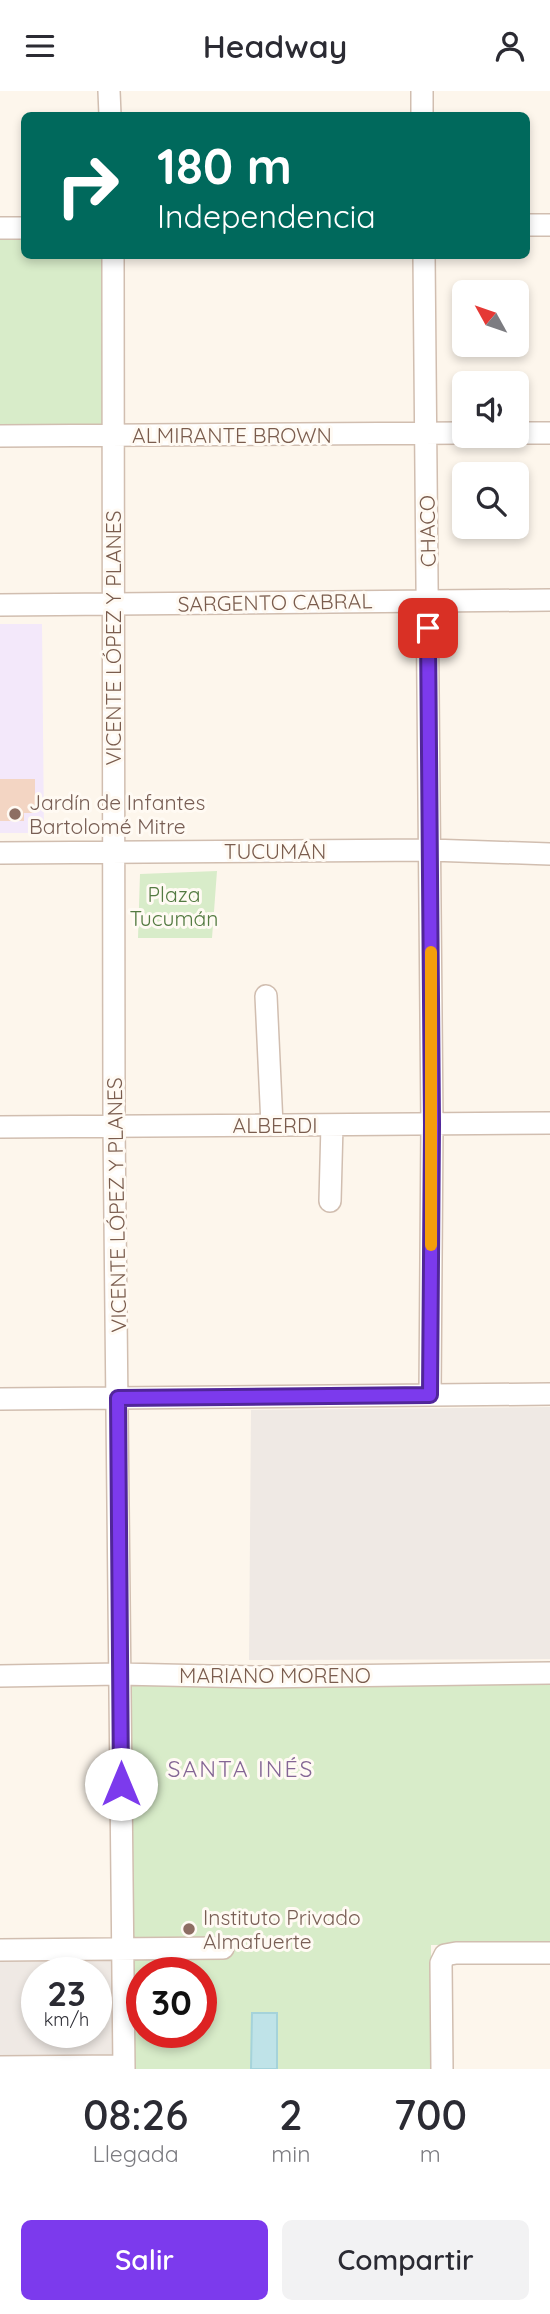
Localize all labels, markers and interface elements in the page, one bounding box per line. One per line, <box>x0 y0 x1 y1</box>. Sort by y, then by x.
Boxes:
text: Headway <box>203 26 347 66</box>
icon: menu <box>21 27 59 65</box>
icon: person <box>491 27 529 65</box>
text: 180 m <box>157 135 292 196</box>
icon: right <box>42 140 133 231</box>
text: Independencia <box>157 196 376 236</box>
north arrow <box>452 280 528 357</box>
map controls <box>452 280 529 539</box>
button: sound <box>452 371 529 448</box>
street label: ALMIRANTE BROWN <box>132 422 332 448</box>
button: search <box>452 462 529 539</box>
street label: CHACO <box>413 495 441 567</box>
street label: VICENTE LÓPEZ Y PLANES <box>100 510 126 766</box>
street label: SARGENTO CABRAL <box>177 587 373 617</box>
pin <box>398 598 458 658</box>
icon: arrive <box>409 609 447 647</box>
place label: Jardín de Infantes Bartolomé Mitre <box>29 789 205 839</box>
marker: Jardín de Infantes Bartolomé Mitre <box>7 806 23 822</box>
street label: TUCUMÁN <box>224 838 326 864</box>
park label: Plaza Tucumán <box>130 881 218 931</box>
street label: VICENTE LÓPEZ Y PLANES <box>101 1077 131 1333</box>
street label: ALBERDI <box>233 1112 317 1138</box>
street label: MARIANO MORENO <box>179 1662 371 1688</box>
position arrow <box>84 1747 158 1821</box>
district label: SANTA INÉS <box>168 1754 314 1783</box>
place label: Instituto Privado Almafuerte <box>203 1904 361 1954</box>
marker: Instituto Privado Almafuerte <box>181 1921 197 1937</box>
speed limit sign: 30 <box>126 1957 217 2048</box>
text: 23 <box>47 1971 86 2015</box>
text: km/h <box>44 2008 89 2031</box>
text: 08:26 <box>83 2088 188 2141</box>
text: 2 <box>279 2088 303 2141</box>
text: 700 <box>393 2088 467 2141</box>
text: Llegada <box>93 2139 179 2168</box>
text: min <box>271 2139 310 2168</box>
text: m <box>420 2139 441 2168</box>
button: Salir <box>21 2220 268 2300</box>
button: Compartir <box>282 2220 529 2300</box>

